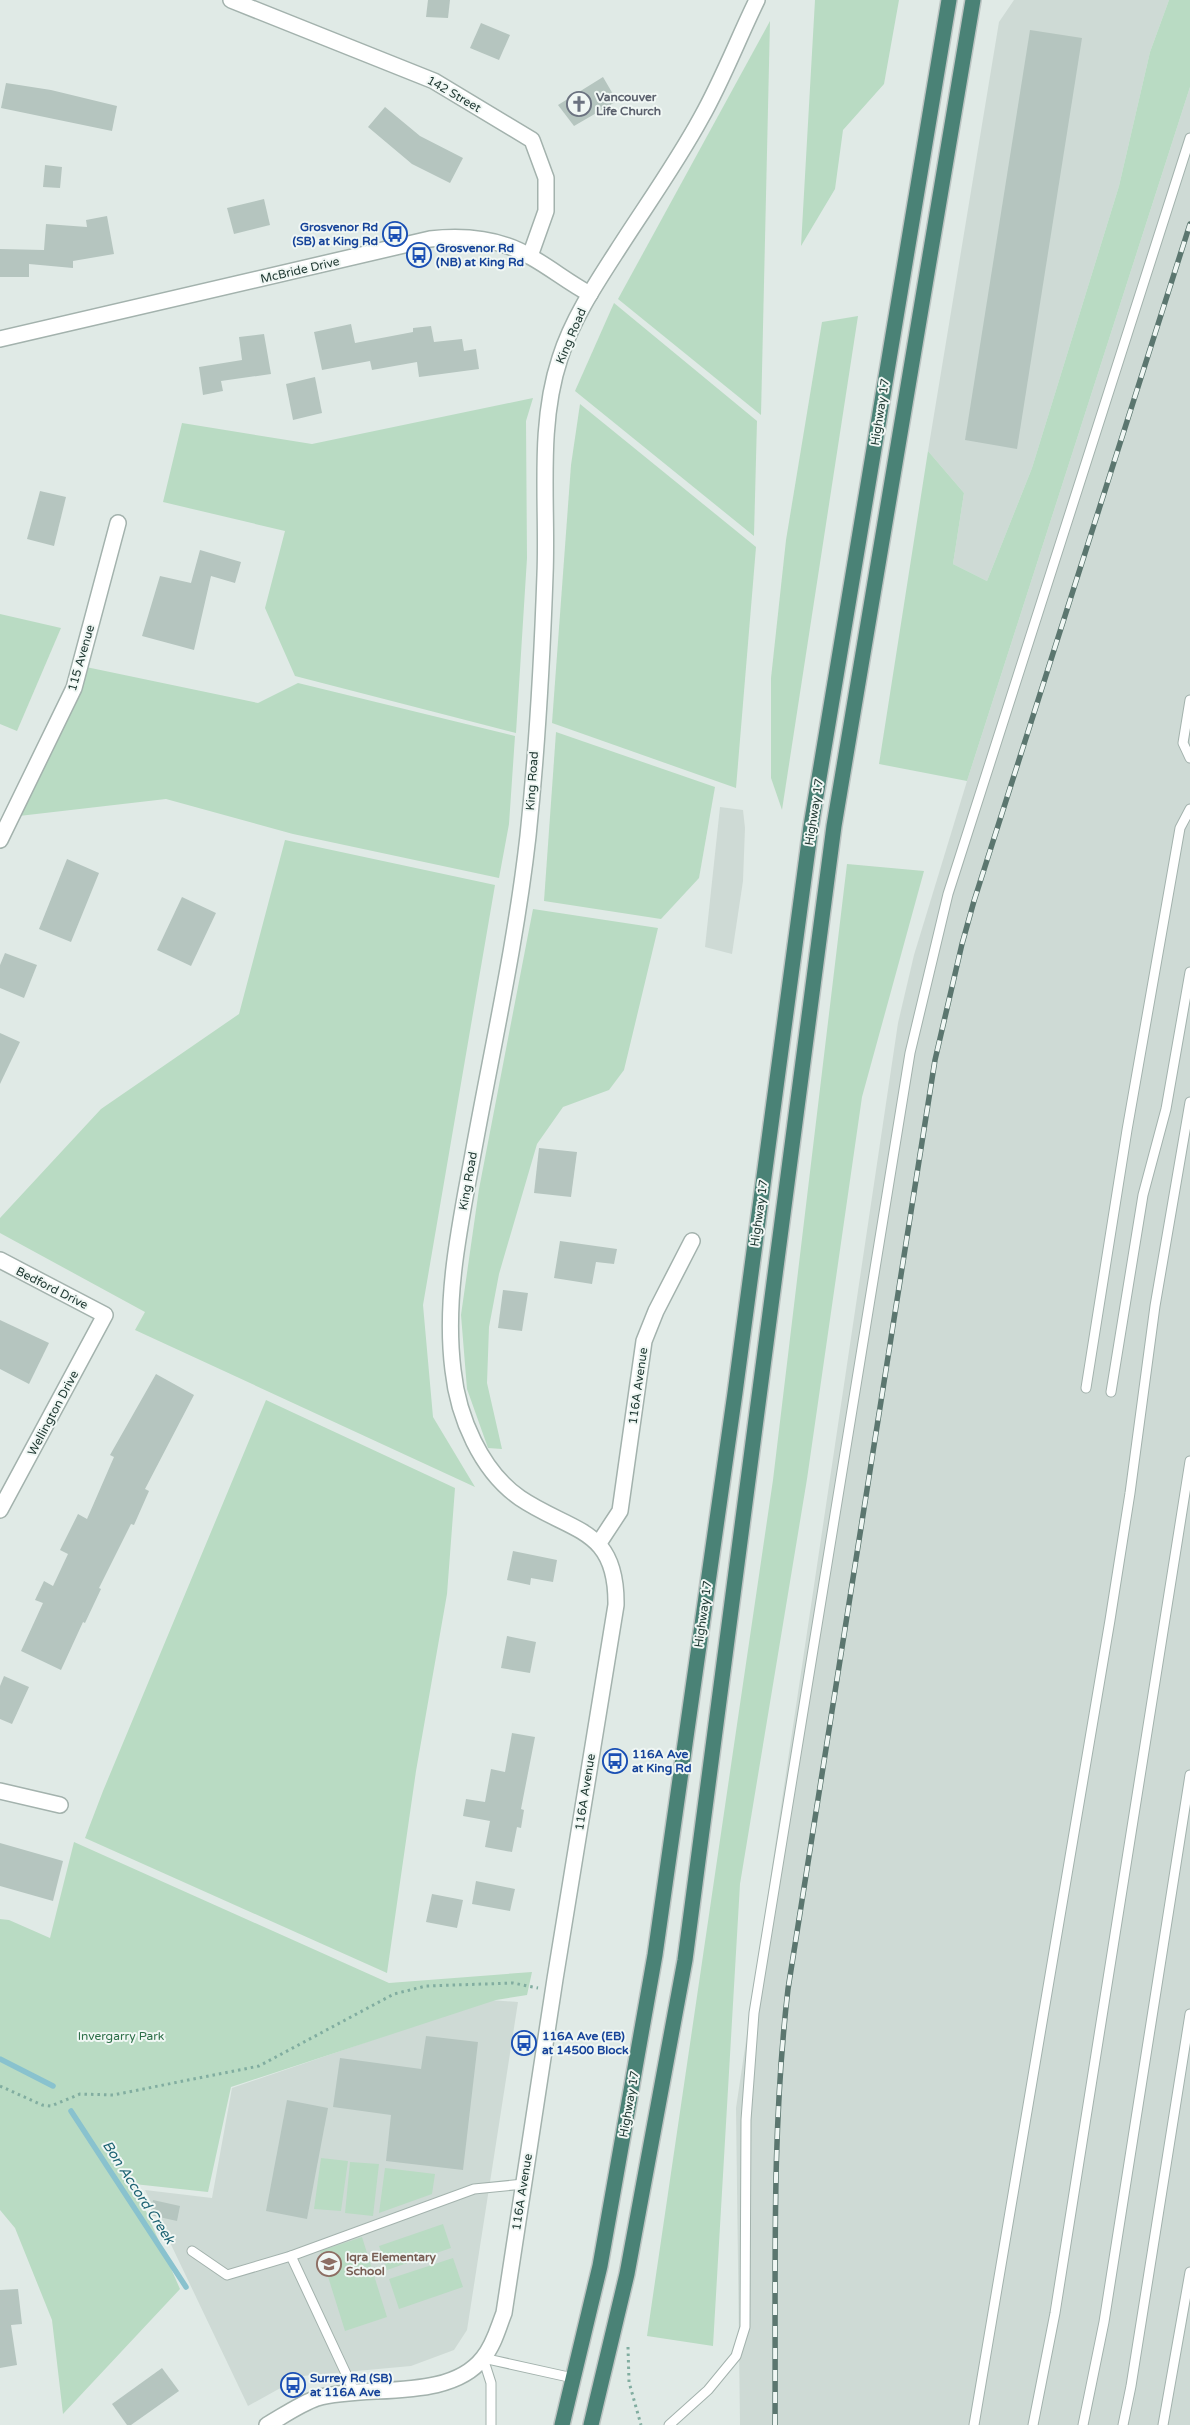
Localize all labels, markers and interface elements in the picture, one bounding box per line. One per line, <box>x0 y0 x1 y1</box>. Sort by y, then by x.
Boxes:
street label: 142 Street <box>425 73 484 115</box>
place label: Vancouver Life Church <box>596 90 661 118</box>
church icon: Vancouver Life Church <box>566 91 592 117</box>
place label: Grosvenor Rd (SB) at King Rd <box>292 220 378 249</box>
bus stop icon: Grosvenor Rd (SB) at King Rd <box>382 221 408 247</box>
place label: Grosvenor Rd (NB) at King Rd <box>436 241 524 270</box>
bus stop icon: Grosvenor Rd (NB) at King Rd <box>406 242 432 268</box>
street label: McBride Drive <box>259 254 341 286</box>
street label: King Road <box>553 306 589 366</box>
street label: Highway 17 <box>868 378 892 446</box>
street label: 115 Avenue <box>65 623 97 693</box>
street label: King Road <box>523 751 541 811</box>
street label: Highway 17 <box>802 778 826 846</box>
street label: King Road <box>456 1151 480 1211</box>
street label: Highway 17 <box>747 1179 771 1247</box>
street label: Bedford Drive <box>14 1264 90 1312</box>
street label: 116A Avenue <box>626 1346 650 1425</box>
street label: Wellington Drive <box>25 1368 81 1458</box>
street label: Highway 17 <box>691 1580 715 1648</box>
place label: 116A Ave at King Rd <box>632 1747 691 1776</box>
bus stop icon: 116A Ave at King Rd <box>602 1748 628 1774</box>
street label: 116A Avenue <box>572 1752 598 1831</box>
park label: Invergarry Park <box>78 2029 165 2043</box>
place label: 116A Ave (EB) at 14500 Block <box>542 2029 629 2057</box>
bus stop icon: 116A Ave (EB) at 14500 Block <box>511 2030 537 2056</box>
street label: Highway 17 <box>616 2070 642 2138</box>
water label: Bon Accord Creek <box>99 2137 179 2248</box>
street label: 116A Avenue <box>509 2152 535 2231</box>
place label: Iqra Elementary School <box>346 2250 437 2278</box>
school or university icon: Iqra Elementary School <box>316 2251 342 2277</box>
place label: Surrey Rd (SB) at 116A Ave <box>310 2371 392 2399</box>
bus stop icon: Surrey Rd (SB) at 116A Ave <box>280 2372 306 2398</box>

